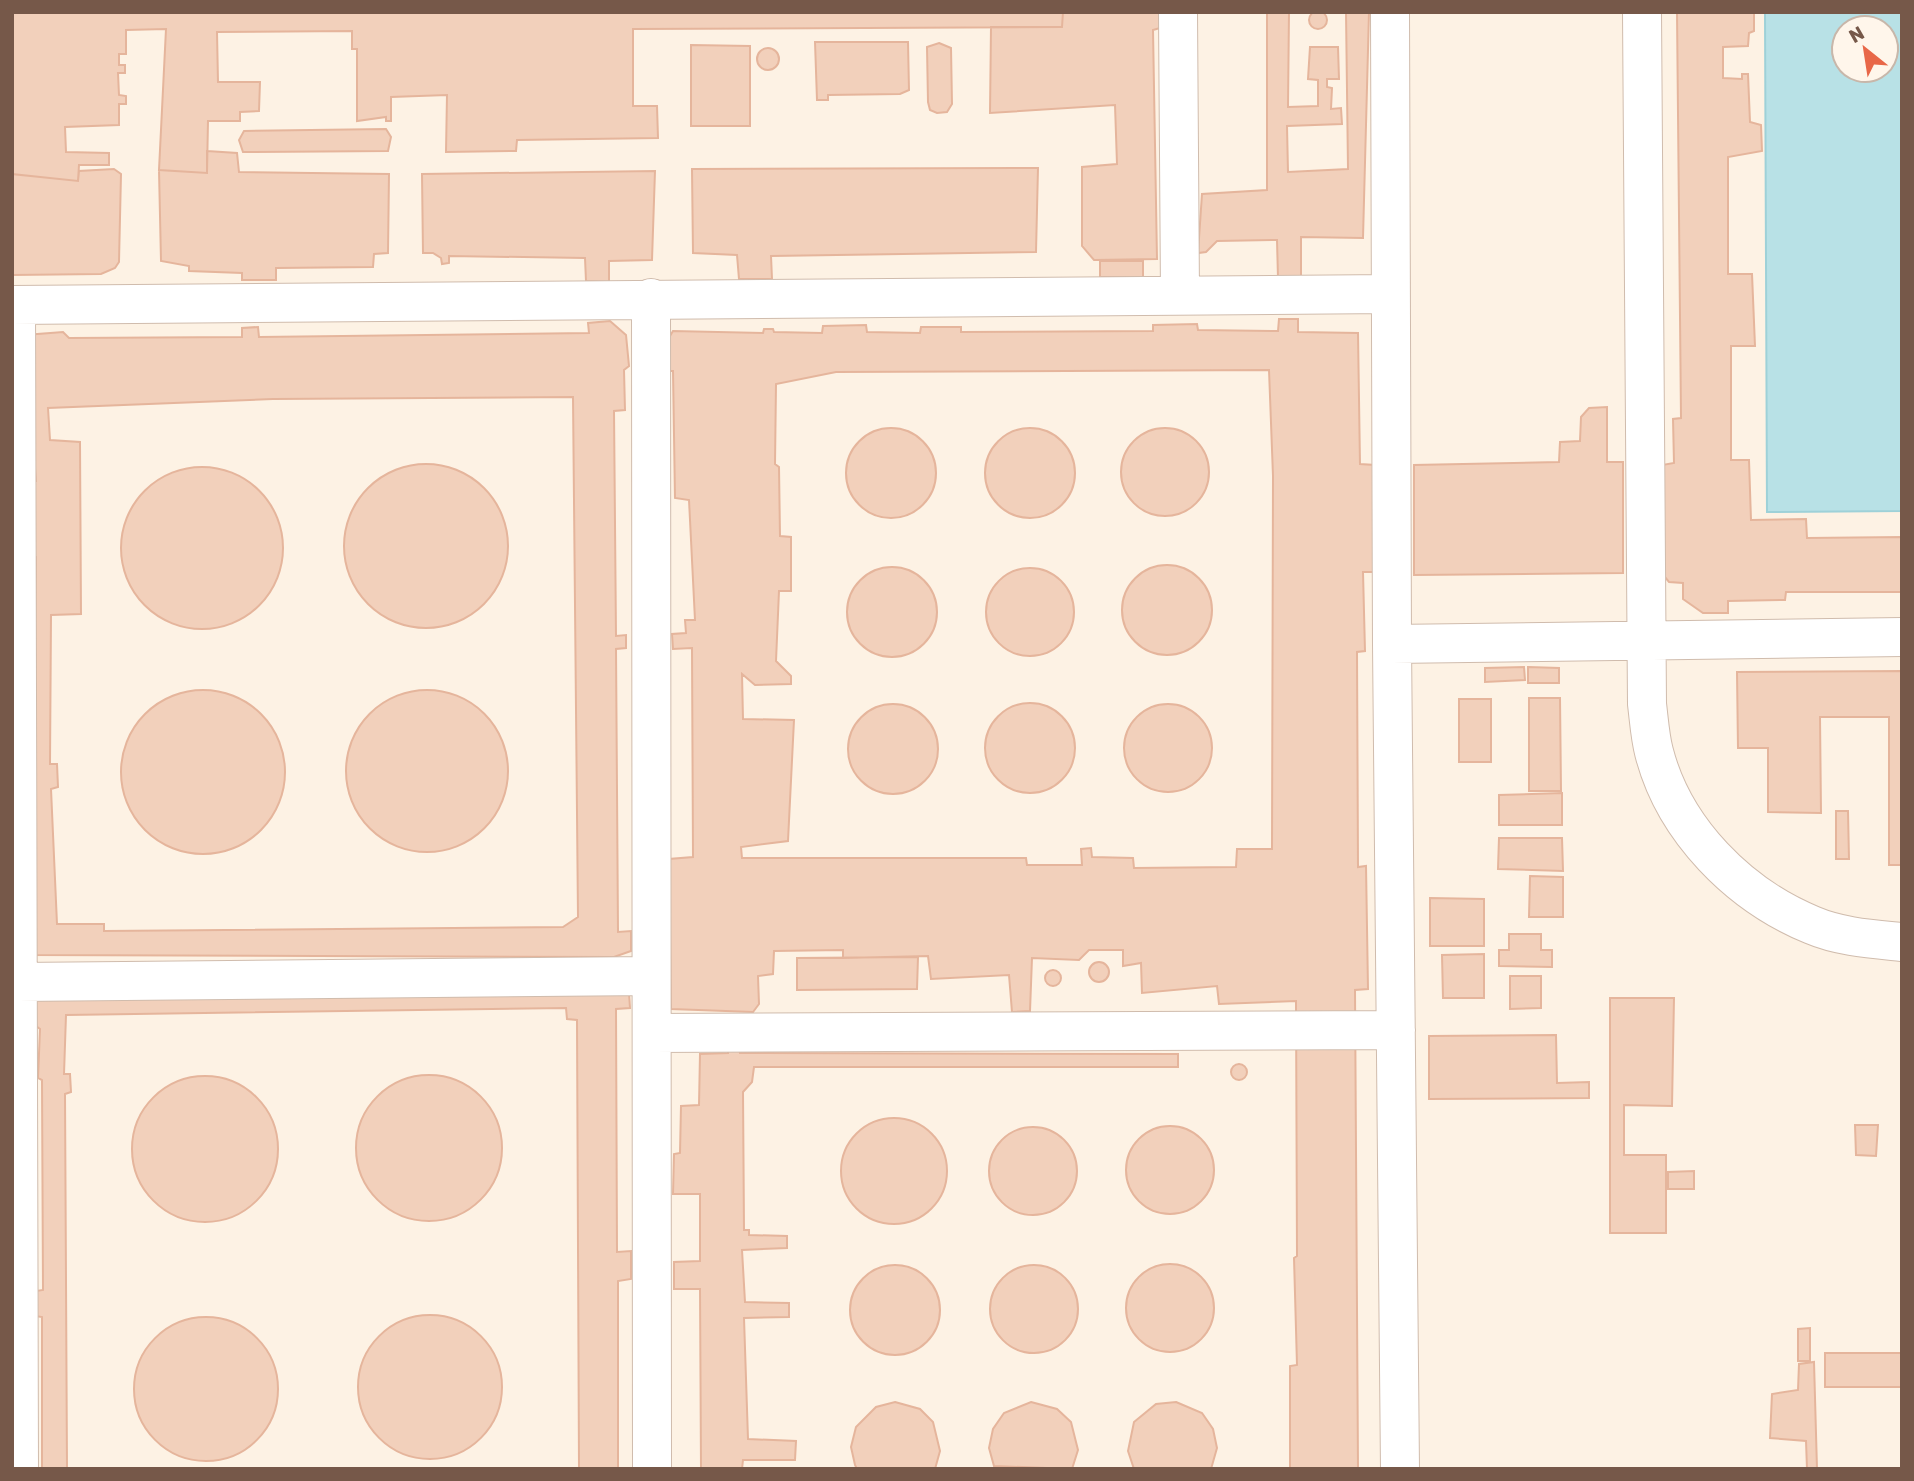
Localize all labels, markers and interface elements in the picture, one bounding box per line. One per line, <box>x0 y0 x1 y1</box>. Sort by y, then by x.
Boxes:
north arrow <box>1830 14 1900 84</box>
text: N <box>1845 21 1868 48</box>

